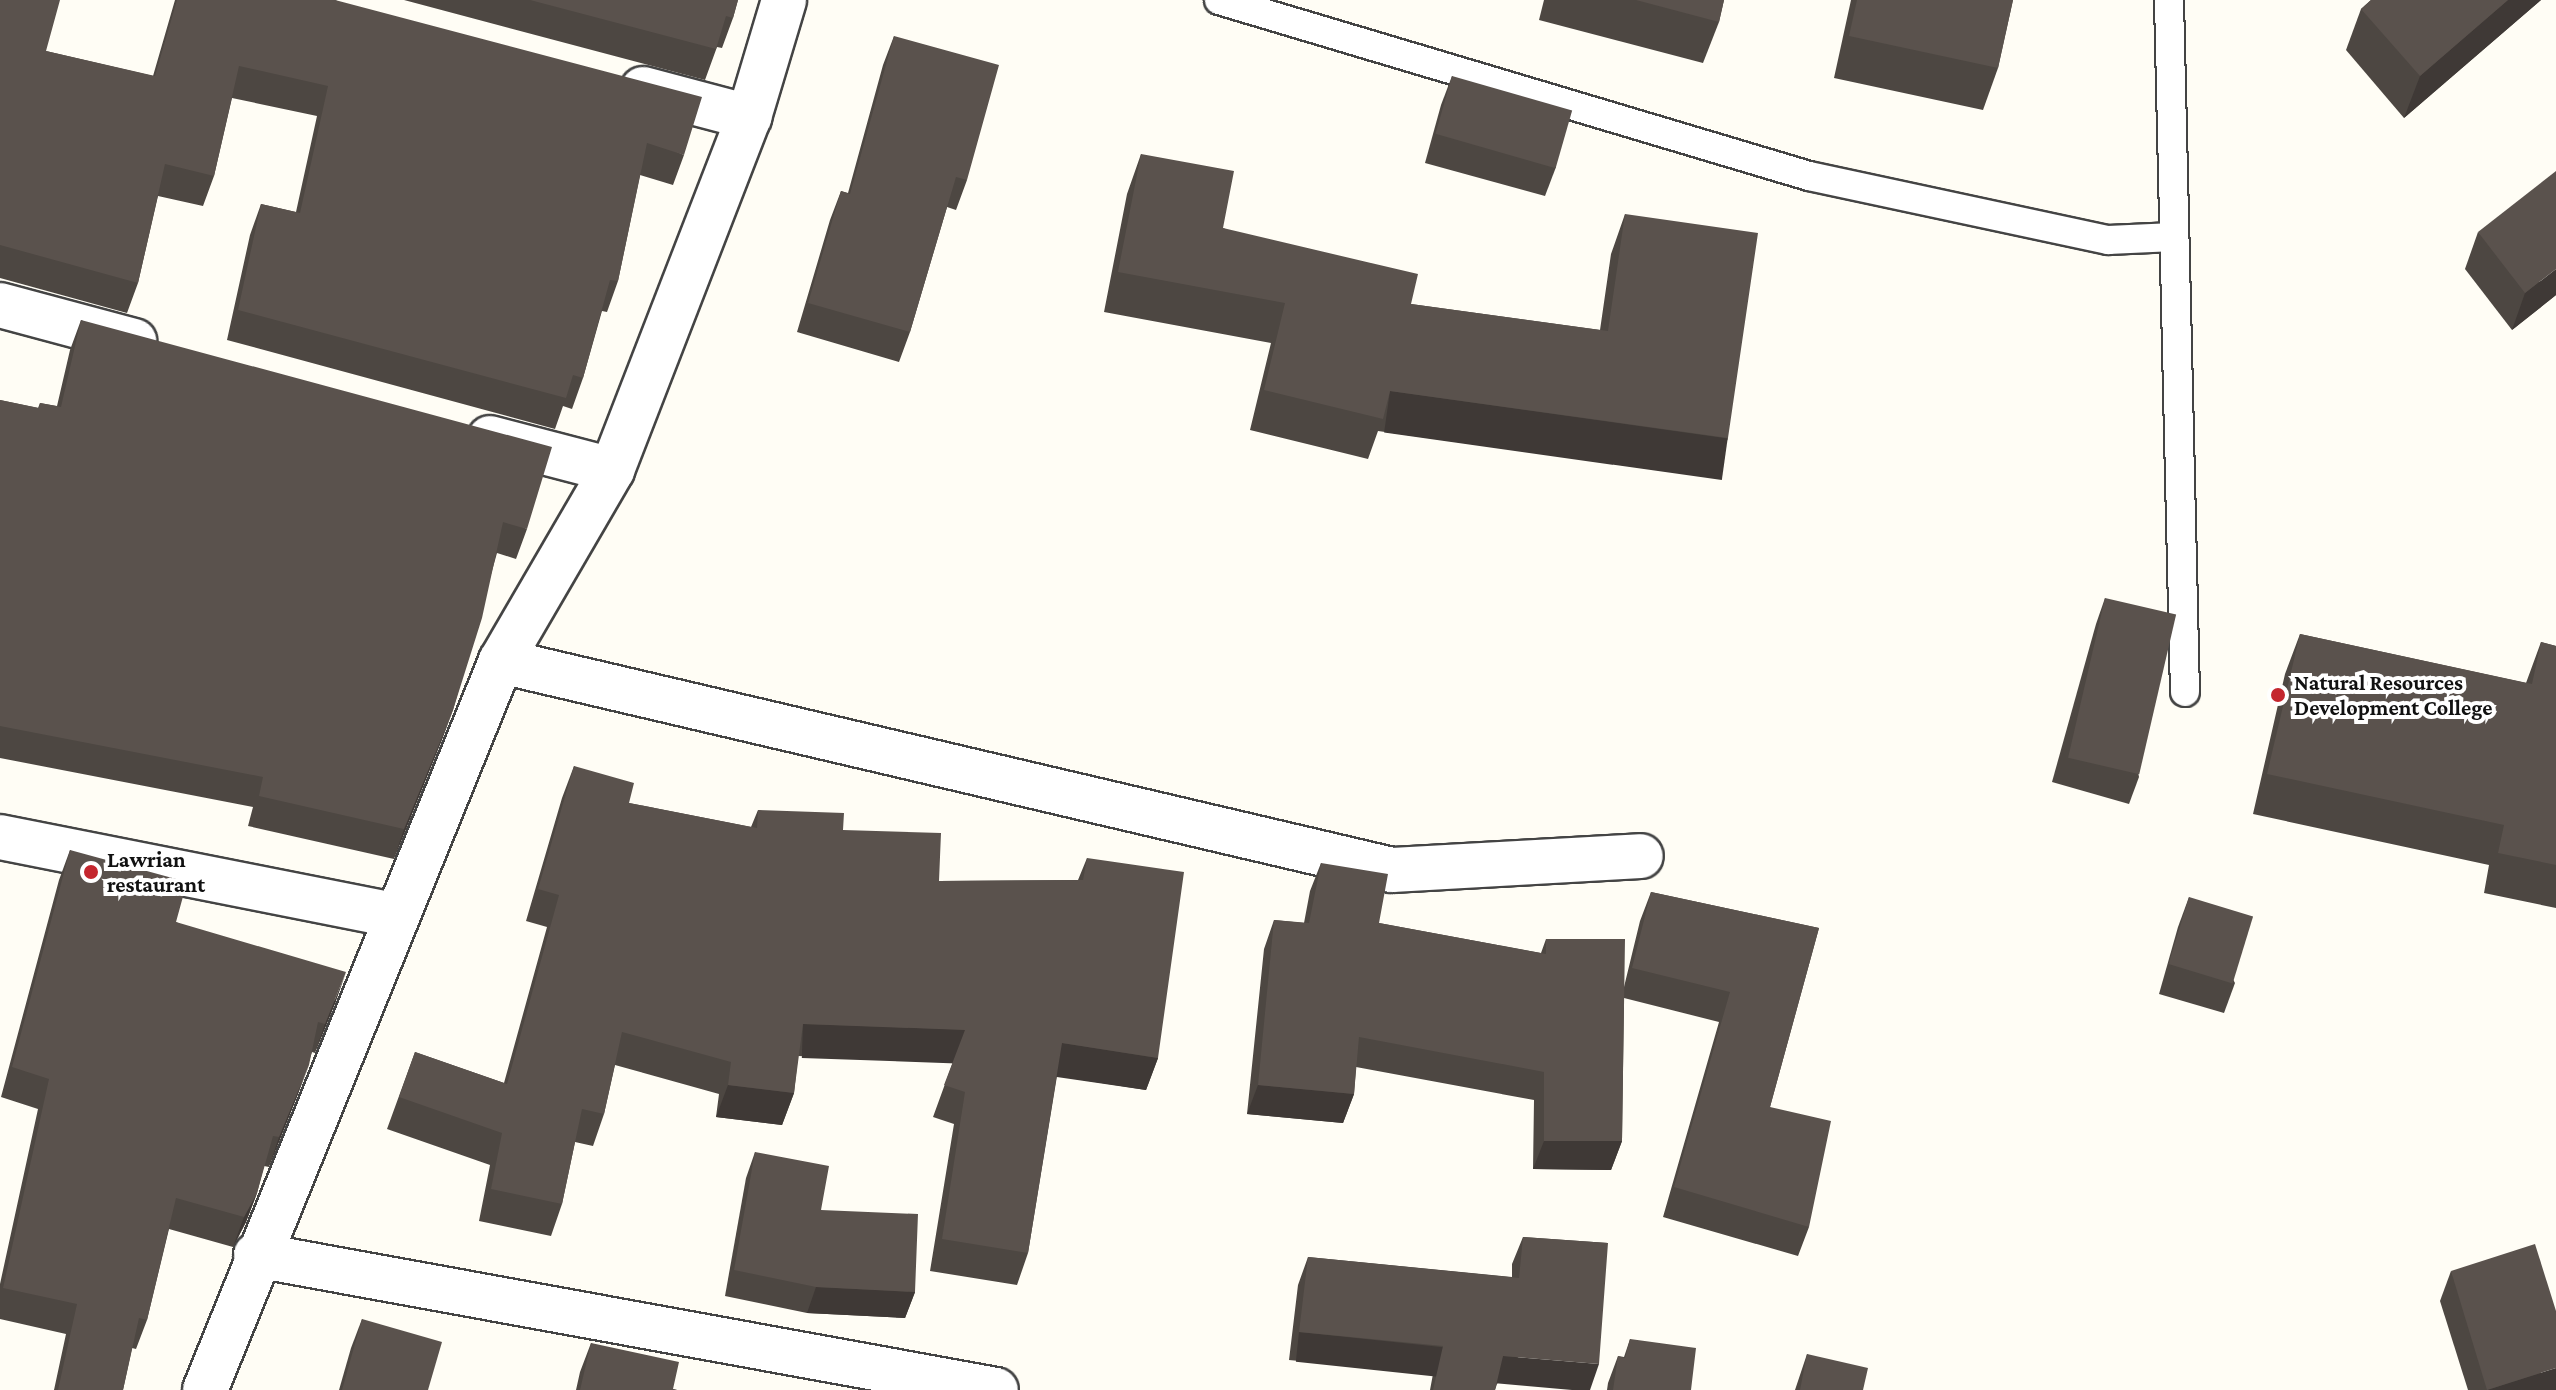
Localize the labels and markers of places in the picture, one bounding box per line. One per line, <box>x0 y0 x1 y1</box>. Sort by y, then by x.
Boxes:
place label: Natural Resources Development College <box>2294 669 2492 720</box>
marker: Natural Resources Development College <box>2269 686 2287 704</box>
place label: Lawrian restaurant <box>107 846 205 898</box>
marker: Lawrian restaurant <box>82 863 100 881</box>

